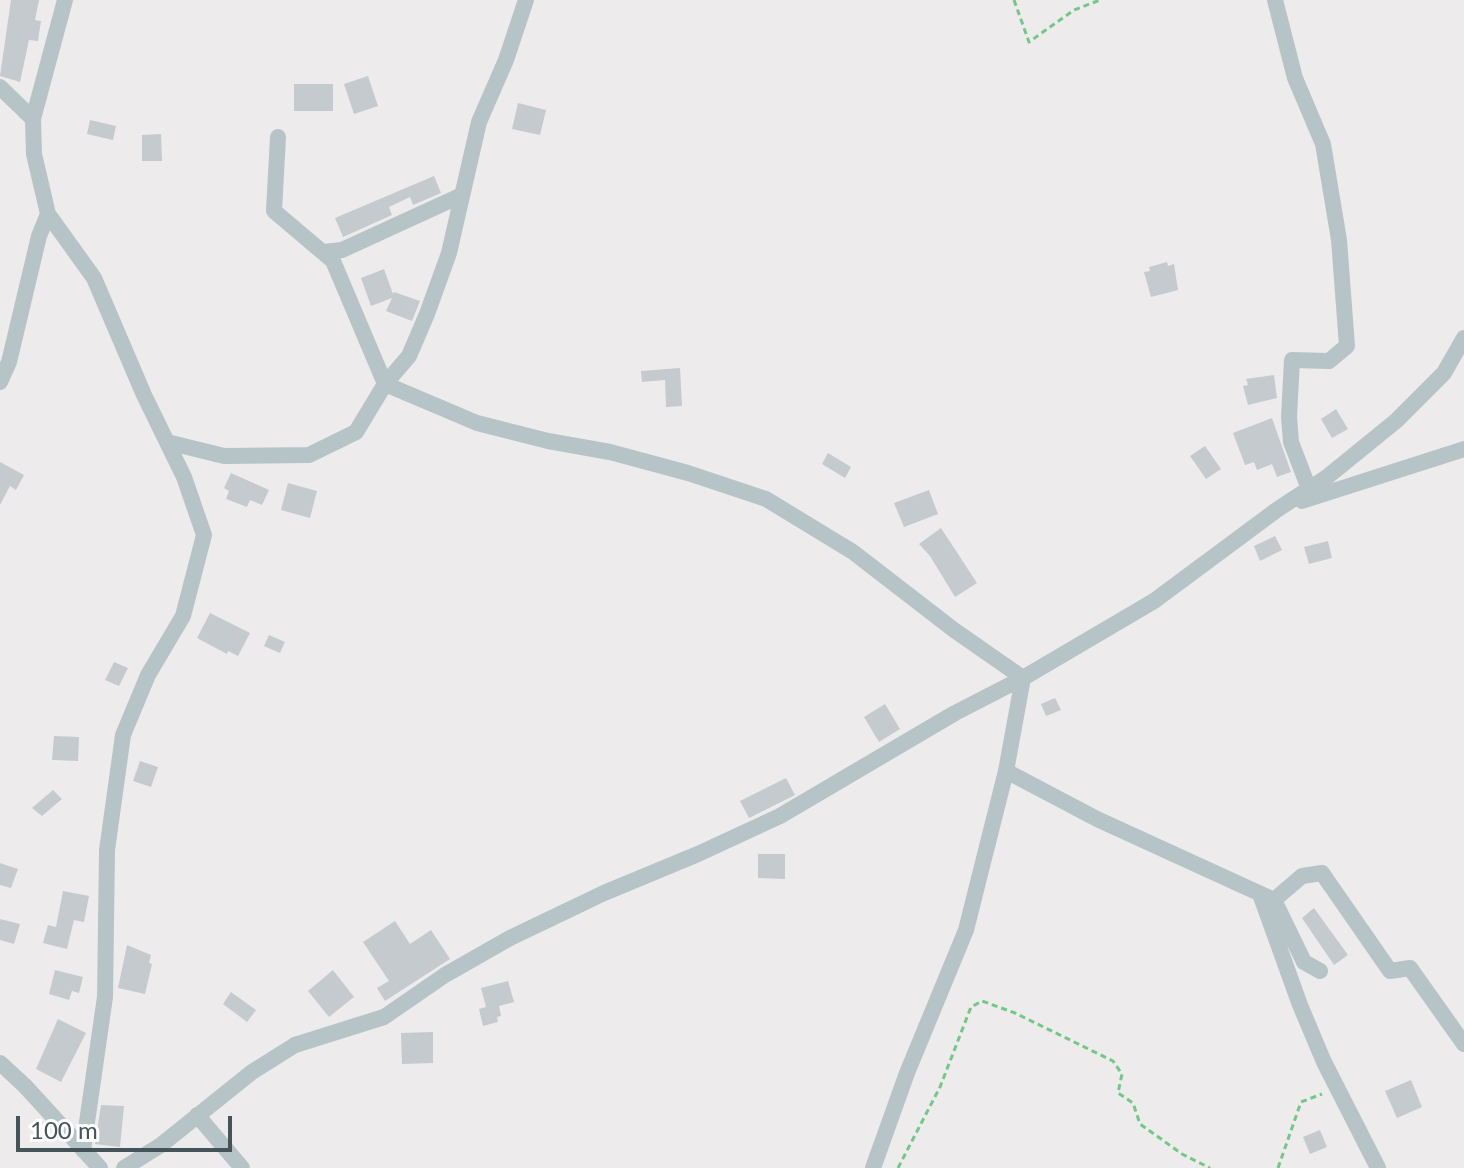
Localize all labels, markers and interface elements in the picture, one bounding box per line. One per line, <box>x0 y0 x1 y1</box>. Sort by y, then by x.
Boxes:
scale bar <box>20 1100 236 1150</box>
text: 100 m <box>30 1115 98 1144</box>

